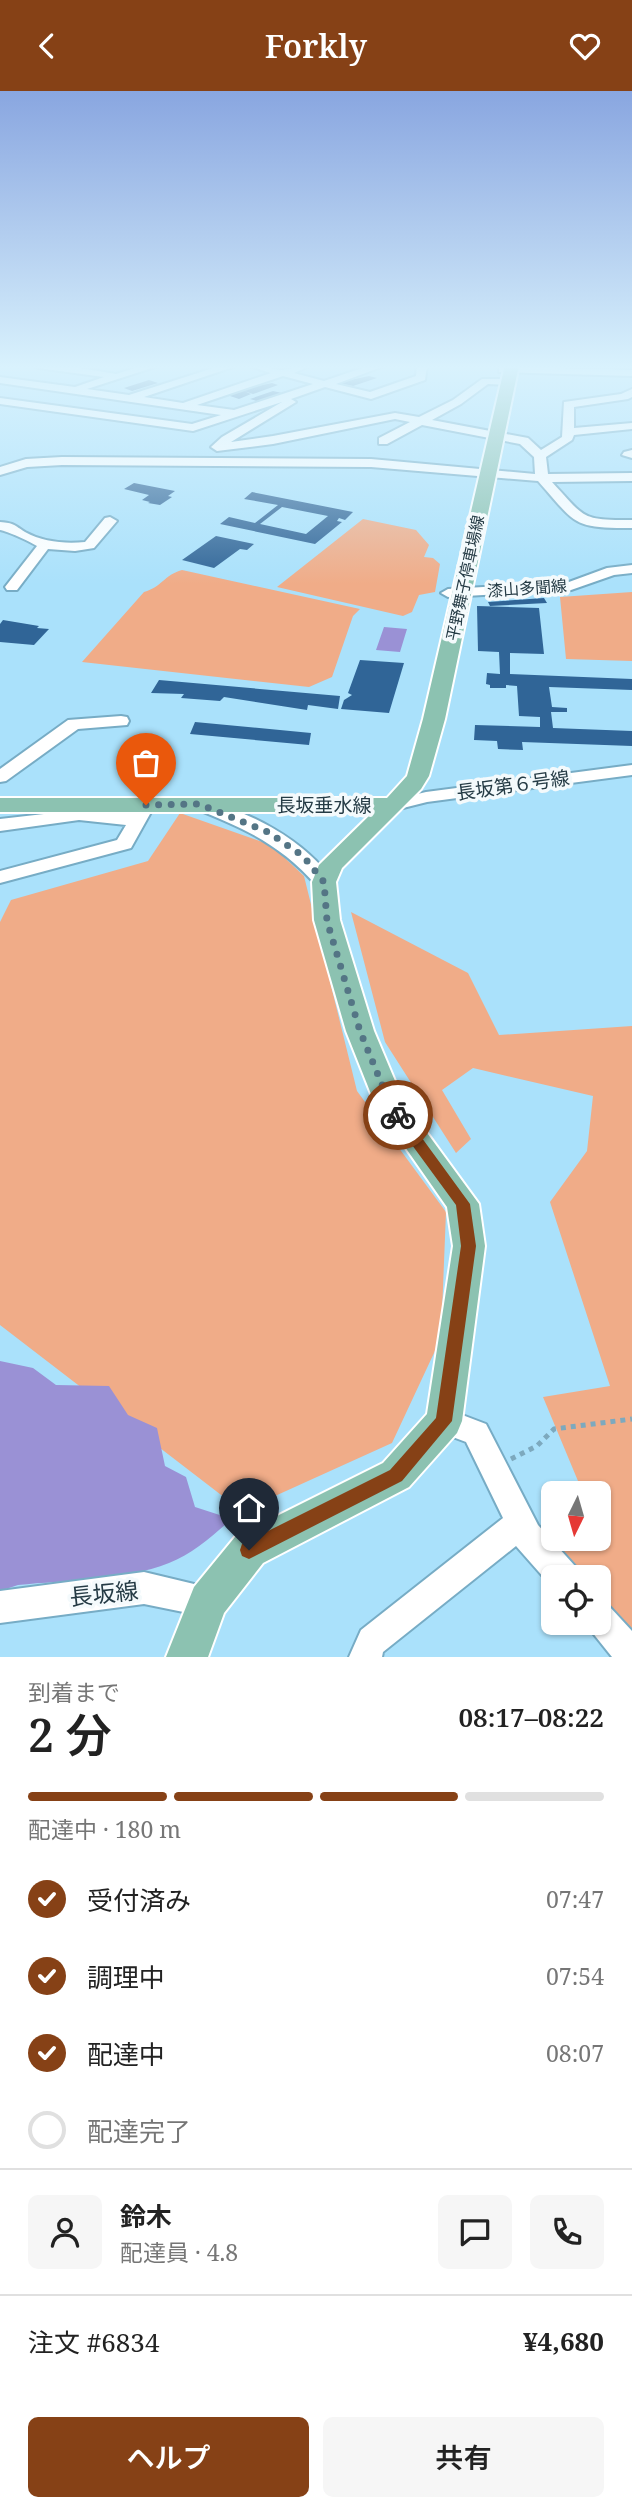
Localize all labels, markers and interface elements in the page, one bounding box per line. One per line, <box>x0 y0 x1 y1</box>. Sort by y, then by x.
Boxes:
text: Forkly <box>265 24 367 67</box>
icon: back <box>28 27 66 65</box>
icon: heart <box>566 27 604 65</box>
street label: 平野舞子停車場線 <box>441 513 489 643</box>
street label: 漆山多聞線 <box>486 574 568 602</box>
pin <box>116 733 176 805</box>
icon: bag <box>127 744 165 782</box>
street label: 長坂第６号線 <box>455 764 571 806</box>
street label: 長坂垂水線 <box>276 792 372 818</box>
courier <box>363 1080 433 1150</box>
icon: bike <box>379 1096 417 1134</box>
pin <box>219 1478 279 1550</box>
north arrow <box>541 1481 611 1551</box>
map controls <box>541 1481 611 1635</box>
icon: home <box>230 1489 268 1527</box>
button: locate <box>541 1565 611 1635</box>
street label: 長坂線 <box>68 1573 140 1613</box>
text: 到着まで <box>28 1676 120 1708</box>
text: 08:17–08:22 <box>458 1699 604 1735</box>
text: 2 分 <box>28 1703 112 1765</box>
text: 配達中 · 180 m <box>28 1813 181 1845</box>
icon: check <box>28 1880 66 1918</box>
text: 受付済み <box>87 1882 191 1918</box>
text: 07:47 <box>546 1883 604 1915</box>
icon: check <box>28 1957 66 1995</box>
text: 調理中 <box>87 1959 165 1995</box>
text: 07:54 <box>546 1960 604 1992</box>
icon: check <box>28 2034 66 2072</box>
text: 配達中 <box>87 2036 165 2072</box>
text: 08:07 <box>546 2037 604 2069</box>
text: 配達完了 <box>87 2113 191 2149</box>
button: person <box>28 2195 102 2269</box>
button: chat <box>438 2195 512 2269</box>
button: phone <box>530 2195 604 2269</box>
text: 鈴木 <box>120 2198 172 2234</box>
text: 配達員 · 4.8 <box>120 2236 238 2268</box>
text: ¥4,680 <box>523 2323 604 2359</box>
text: 注文 #6834 <box>28 2324 159 2360</box>
button: ヘルプ <box>28 2417 309 2497</box>
button: 共有 <box>323 2417 604 2497</box>

